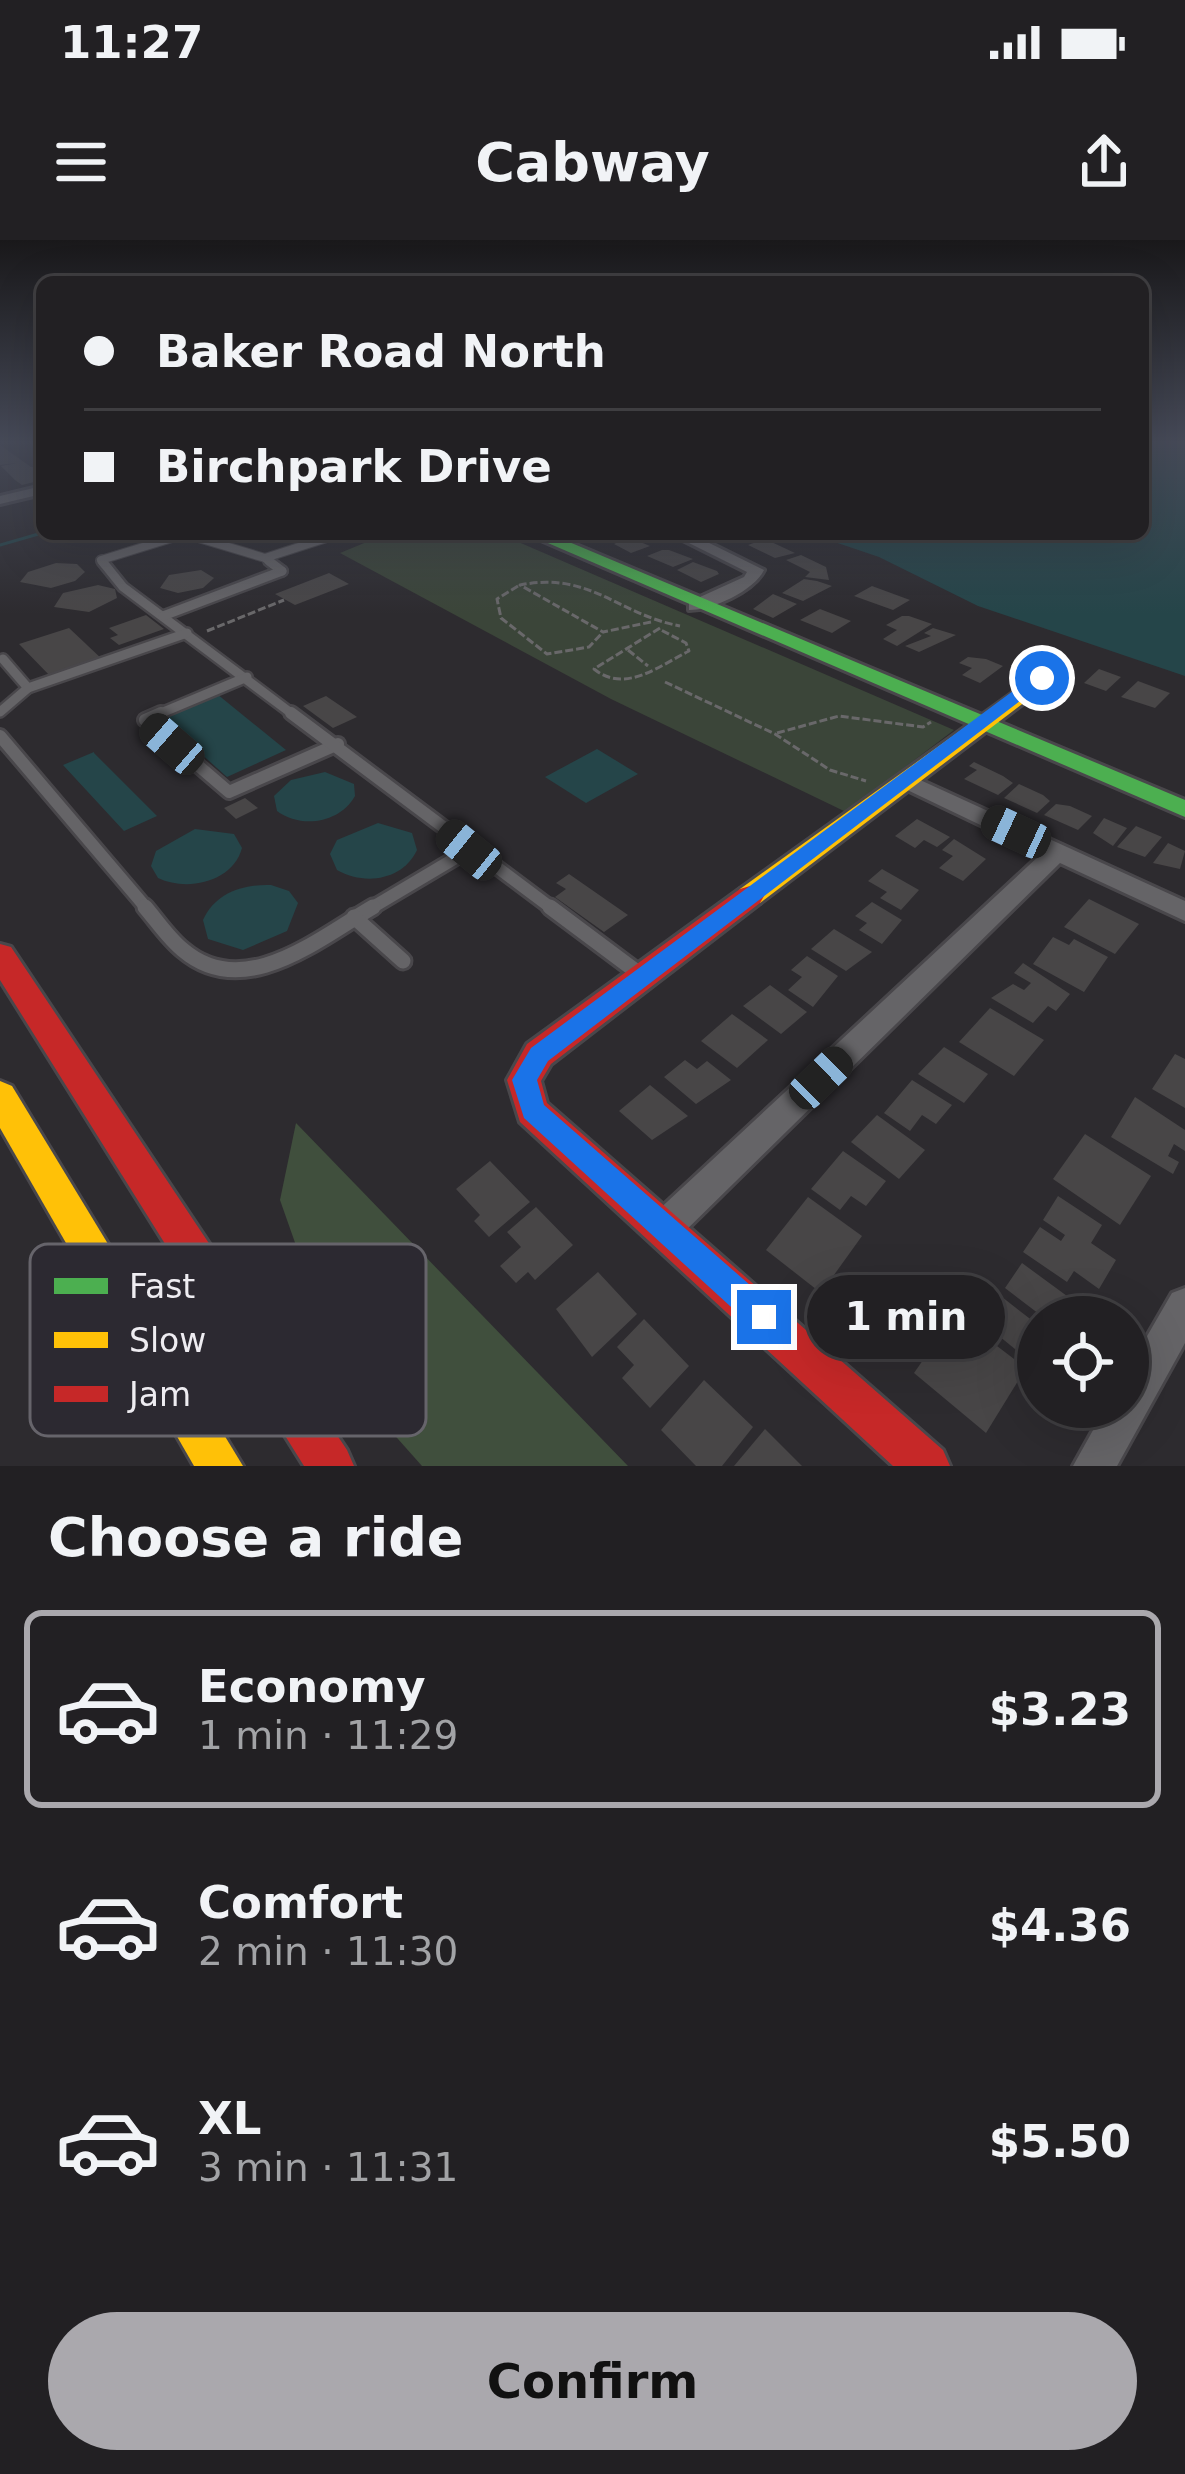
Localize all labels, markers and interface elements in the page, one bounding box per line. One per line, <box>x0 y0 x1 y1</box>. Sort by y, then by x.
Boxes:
text: 11:27 <box>60 16 203 69</box>
icon: menu <box>48 129 114 195</box>
icon: share <box>1071 129 1137 195</box>
text: Cabway <box>475 131 710 194</box>
text: Baker Road North <box>156 325 606 378</box>
text: Birchpark Drive <box>156 440 552 493</box>
route start <box>1015 651 1069 705</box>
car <box>133 707 211 781</box>
car <box>976 800 1056 864</box>
car <box>430 813 508 887</box>
car <box>783 1040 859 1116</box>
legend <box>30 1244 426 1436</box>
text: Fast <box>129 1267 195 1306</box>
callout: 1 min <box>806 1275 1004 1359</box>
route end <box>737 1290 791 1344</box>
text: 1 min <box>845 1294 967 1339</box>
map controls <box>1017 1296 1149 1428</box>
button: locate <box>1017 1296 1149 1428</box>
text: Slow <box>129 1321 206 1360</box>
text: Jam <box>127 1375 191 1414</box>
text: Choose a ride <box>48 1506 464 1569</box>
icon: car <box>54 1655 162 1763</box>
text: Economy <box>198 1660 426 1713</box>
text: $3.23 <box>989 1683 1131 1736</box>
text: 1 min · 11:29 <box>198 1713 458 1758</box>
icon: car <box>54 1871 162 1979</box>
text: Comfort <box>198 1876 403 1929</box>
text: $4.36 <box>989 1899 1131 1952</box>
text: 2 min · 11:30 <box>198 1929 458 1974</box>
icon: car <box>54 2087 162 2195</box>
text: XL <box>198 2092 261 2145</box>
text: $5.50 <box>989 2115 1131 2168</box>
text: 3 min · 11:31 <box>198 2145 458 2190</box>
button: Confirm <box>48 2312 1137 2450</box>

